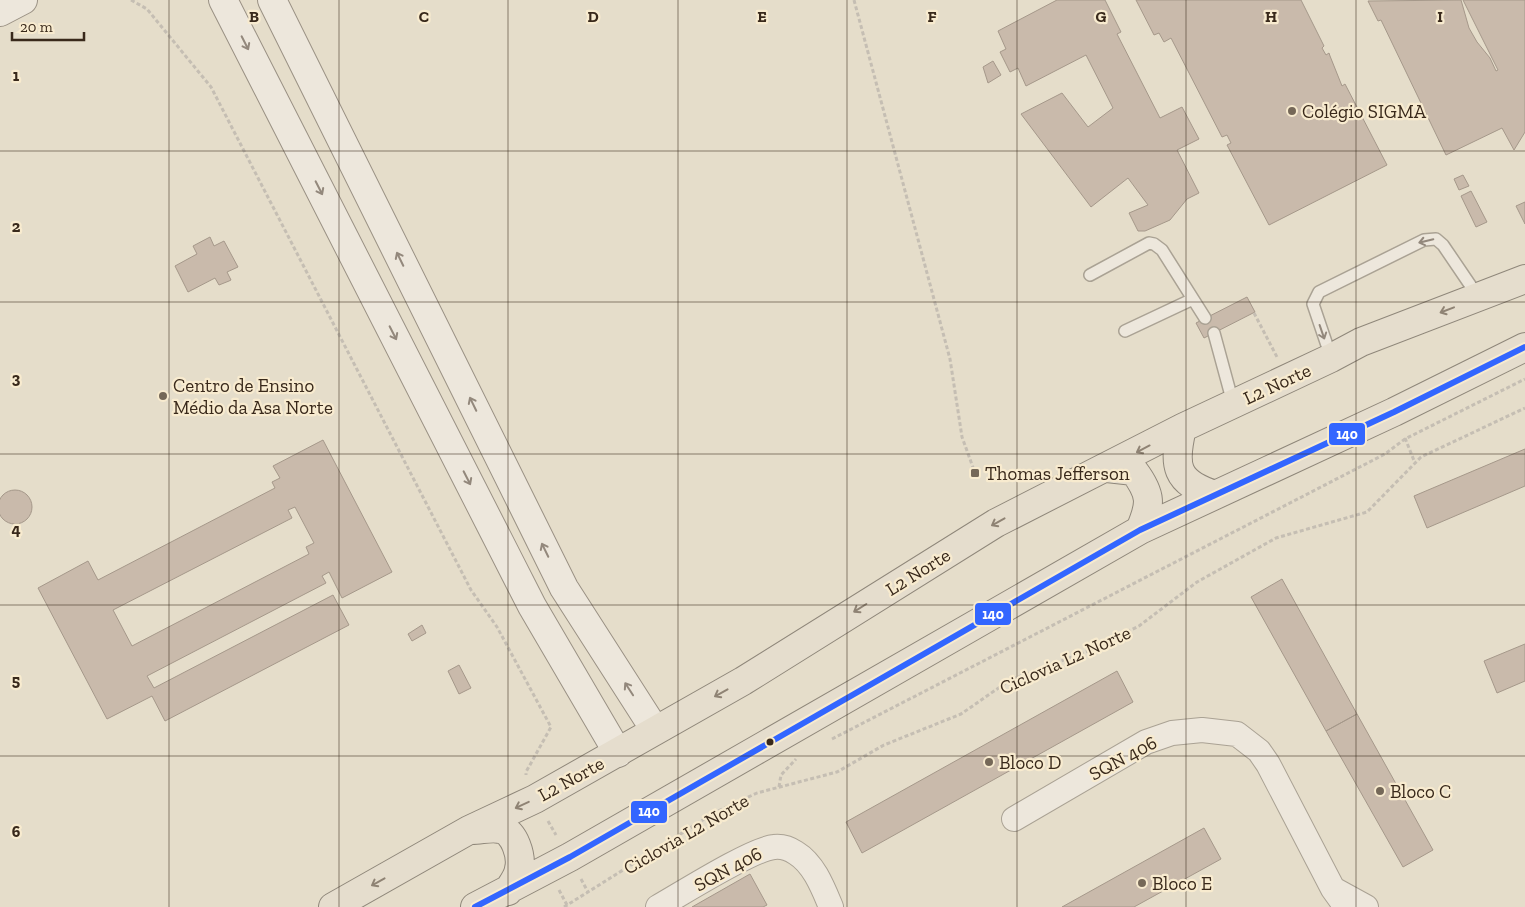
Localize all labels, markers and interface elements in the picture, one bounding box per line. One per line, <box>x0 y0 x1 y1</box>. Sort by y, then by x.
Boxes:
text: B <box>249 7 259 26</box>
text: C <box>419 7 429 26</box>
text: D <box>587 7 599 26</box>
text: E <box>757 7 767 26</box>
text: F <box>927 7 937 26</box>
text: G <box>1096 7 1107 26</box>
text: H <box>1265 7 1277 26</box>
text: I <box>1437 7 1443 26</box>
scale bar <box>12 10 85 42</box>
text: 20 m <box>20 18 53 36</box>
one-way arrow <box>240 36 250 51</box>
text: 1 <box>13 66 20 85</box>
place label: Colégio SIGMA <box>1302 100 1427 123</box>
marker: Colégio SIGMA <box>1286 105 1298 117</box>
one-way arrow <box>315 180 324 195</box>
text: 2 <box>12 217 21 236</box>
one-way arrow <box>1418 237 1434 246</box>
one-way arrow <box>395 251 405 266</box>
one-way arrow <box>1440 305 1455 315</box>
one-way arrow <box>1318 323 1328 339</box>
one-way arrow <box>389 325 398 340</box>
street label: L2 Norte <box>1240 358 1314 410</box>
text: 3 <box>12 369 21 388</box>
place label: Centro de Ensino Médio da Asa Norte <box>173 374 333 419</box>
marker: Centro de Ensino Médio da Asa Norte <box>157 390 169 402</box>
one-way arrow <box>468 397 477 412</box>
line badge: 140 <box>1328 422 1366 446</box>
text: 140 <box>1336 426 1358 443</box>
one-way arrow <box>1135 444 1150 454</box>
place label: Thomas Jefferson <box>985 462 1130 485</box>
marker: Thomas Jefferson <box>969 467 981 479</box>
one-way arrow <box>462 470 472 485</box>
one-way arrow <box>991 518 1005 528</box>
text: 4 <box>11 520 21 539</box>
one-way arrow <box>540 542 550 557</box>
street label: L2 Norte <box>881 543 955 601</box>
line badge: 140 <box>974 602 1012 626</box>
one-way arrow <box>853 604 867 614</box>
text: 140 <box>982 606 1004 623</box>
street label: Ciclovia L2 Norte <box>996 621 1134 699</box>
text: 5 <box>12 671 20 690</box>
one-way arrow <box>624 682 634 696</box>
one-way arrow <box>714 688 729 698</box>
street label: SQN 406 <box>1085 731 1161 785</box>
unlabelled marker <box>765 737 775 747</box>
place label: Bloco D <box>999 751 1061 774</box>
street label: L2 Norte <box>534 752 608 806</box>
marker: Bloco D <box>983 756 995 768</box>
place label: Bloco C <box>1390 780 1451 803</box>
marker: Bloco C <box>1374 785 1386 797</box>
street label: Ciclovia L2 Norte <box>619 789 753 879</box>
line badge: 140 <box>630 800 668 824</box>
one-way arrow <box>515 801 530 811</box>
text: 140 <box>638 803 660 820</box>
text: 6 <box>12 822 21 841</box>
street label: SQN 406 <box>690 842 766 896</box>
place label: Bloco E <box>1152 872 1212 895</box>
one-way arrow <box>372 877 386 887</box>
marker: Bloco E <box>1136 877 1148 889</box>

